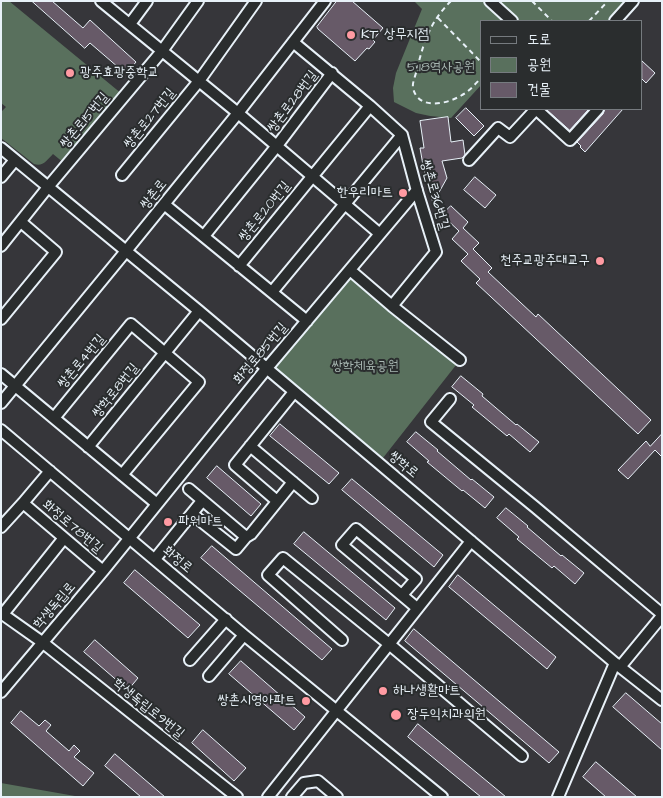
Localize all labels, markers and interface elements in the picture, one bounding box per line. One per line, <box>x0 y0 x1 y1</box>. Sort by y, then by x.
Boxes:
legend <box>480 20 643 110</box>
place label: KT 상무지점 <box>361 27 429 43</box>
marker: KT 상무지점 <box>345 29 357 41</box>
text: 도로 <box>527 29 551 50</box>
text: 공원 <box>527 54 551 75</box>
park label: 5.18역사공원 <box>407 60 475 76</box>
place label: 광주효광중학교 <box>80 65 159 81</box>
marker: 광주효광중학교 <box>64 67 76 79</box>
street label: 쌍촌로28번길 <box>264 68 322 136</box>
text: 건물 <box>527 79 551 100</box>
street label: 쌍촌로27번길 <box>121 85 179 153</box>
street label: 쌍촌로15번길 <box>57 90 113 152</box>
street label: 쌍촌로36번길 <box>416 158 452 232</box>
street label: 쌍촌로 <box>137 177 171 213</box>
street label: 쌍촌로20번길 <box>235 178 295 246</box>
place label: 한우리마트 <box>337 185 393 201</box>
marker: 한우리마트 <box>397 187 409 199</box>
place label: 천주교광주대교구 <box>500 253 590 269</box>
marker: 천주교광주대교구 <box>594 255 606 267</box>
street label: 화정로85번길 <box>230 320 292 388</box>
street label: 쌍촌로4번길 <box>54 331 110 393</box>
park label: 쌍학체육공원 <box>331 359 399 375</box>
street label: 쌍학로8번길 <box>89 360 143 422</box>
street label: 쌍학로 <box>385 448 421 482</box>
street label: 화정로78번길 <box>38 497 106 557</box>
place label: 파워마트 <box>178 514 223 530</box>
marker: 파워마트 <box>162 516 174 528</box>
street label: 화정로 <box>159 543 195 577</box>
street label: 학생독립로 <box>30 579 80 633</box>
street label: 학생독립로9번길 <box>109 675 187 743</box>
place label: 하나생활마트 <box>393 683 461 699</box>
marker: 하나생활마트 <box>377 685 389 697</box>
place label: 쌍촌시영아파트 <box>217 693 296 709</box>
marker: 쌍촌시영아파트 <box>300 695 312 707</box>
place label: 장두익치과의원 <box>407 707 486 723</box>
marker: 장두익치과의원 <box>389 708 403 722</box>

